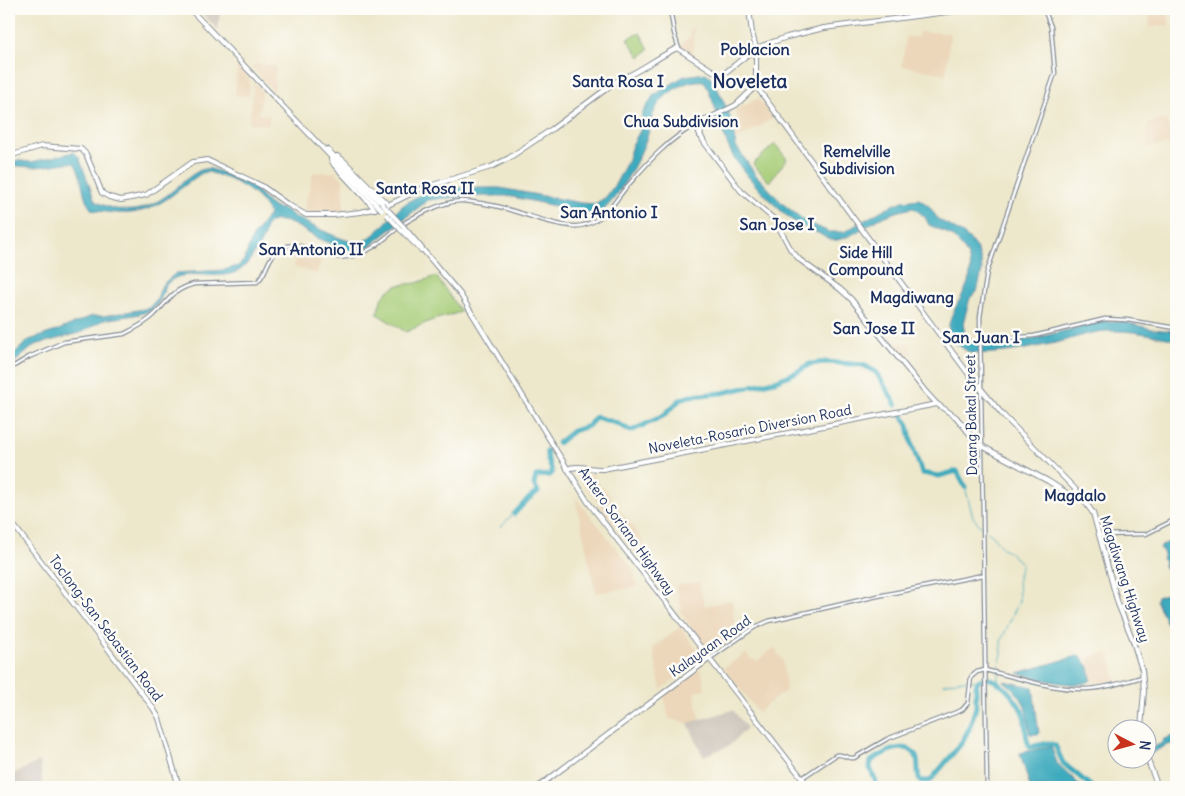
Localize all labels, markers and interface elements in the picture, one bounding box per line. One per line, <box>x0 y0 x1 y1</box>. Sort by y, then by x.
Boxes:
district label: Poblacion <box>720 39 790 59</box>
district label: Noveleta <box>713 69 788 93</box>
district label: Santa Rosa I <box>572 71 664 91</box>
district label: Chua Subdivision <box>624 112 739 131</box>
district label: Remelville Subdivision <box>819 142 895 178</box>
district label: Santa Rosa II <box>376 178 474 198</box>
district label: San Antonio I <box>560 202 658 222</box>
district label: San Jose I <box>740 214 814 234</box>
district label: San Antonio II <box>259 239 363 259</box>
district label: Side Hill Compound <box>829 243 903 280</box>
district label: Magdiwang <box>870 287 954 308</box>
district label: San Jose II <box>833 318 915 338</box>
district label: San Juan I <box>942 327 1020 347</box>
street label: Daang Bakal Street <box>961 354 981 476</box>
street label: Noveleta-Rosario Diversion Road <box>647 400 853 458</box>
street label: Antero Soriano Highway <box>575 464 679 598</box>
district label: Magdalo <box>1044 485 1106 506</box>
street label: Magdiwang Highway <box>1096 513 1154 645</box>
street label: Toclong-San Sebastian Road <box>45 551 167 705</box>
street label: Kalayaan Road <box>666 611 754 681</box>
north arrow <box>1108 718 1158 768</box>
text: N <box>1135 740 1154 751</box>

